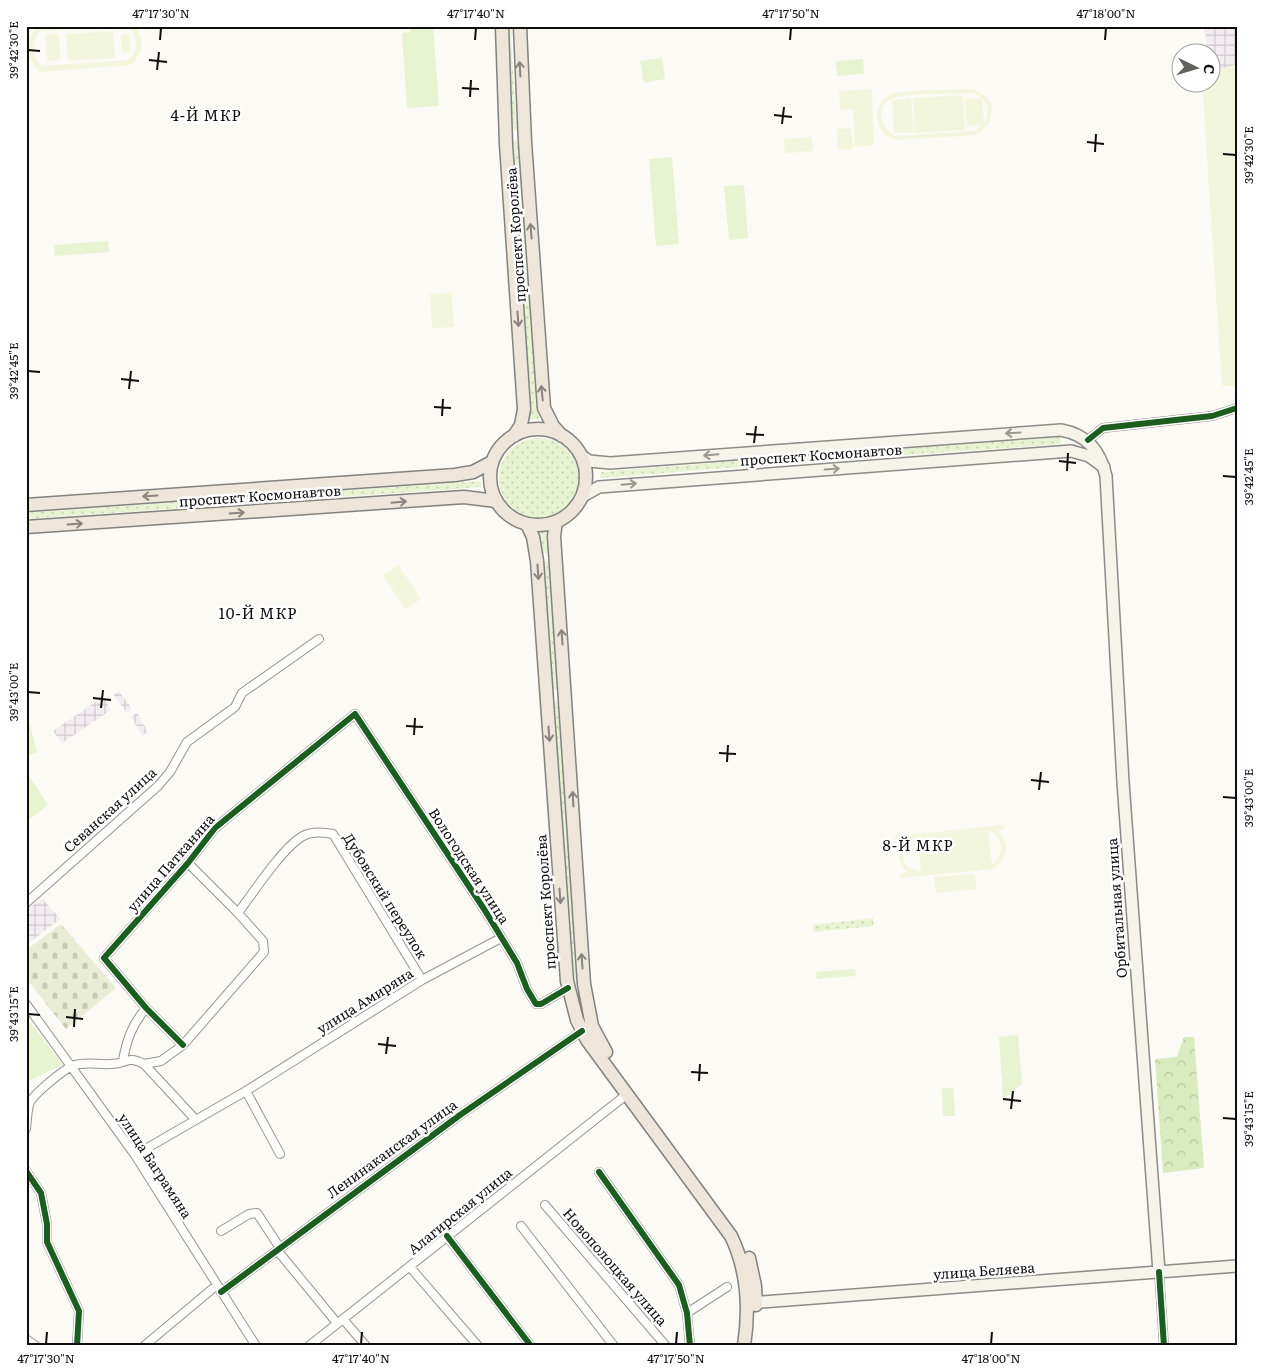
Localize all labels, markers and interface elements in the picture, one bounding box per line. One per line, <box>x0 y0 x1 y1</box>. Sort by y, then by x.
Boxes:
text: 47°17'30"N <box>132 4 190 22</box>
text: 47°17'40"N <box>447 4 505 22</box>
text: 47°17'50"N <box>762 4 820 22</box>
text: 47°18'00"N <box>1076 4 1136 22</box>
text: 39°42'30"E <box>4 21 22 79</box>
north arrow <box>1170 42 1220 92</box>
one-way arrow <box>516 61 525 77</box>
text: С <box>1200 63 1220 75</box>
district label: 4-Й МКР <box>170 103 242 126</box>
text: 39°42'30"E <box>1239 126 1257 184</box>
street label: проспект Королёва <box>500 166 530 303</box>
one-way arrow <box>526 223 535 239</box>
one-way arrow <box>513 311 522 327</box>
text: 39°42'45"E <box>4 342 22 400</box>
one-way arrow <box>538 385 547 401</box>
one-way arrow <box>1005 428 1021 437</box>
street label: проспект Космонавтов <box>739 438 903 470</box>
text: 39°42'45"E <box>1239 448 1257 506</box>
one-way arrow <box>703 450 719 459</box>
one-way arrow <box>824 464 840 473</box>
street label: проспект Космонавтов <box>178 479 342 511</box>
one-way arrow <box>620 480 636 489</box>
one-way arrow <box>142 492 158 501</box>
one-way arrow <box>391 497 407 507</box>
one-way arrow <box>229 508 245 518</box>
one-way arrow <box>67 520 83 529</box>
one-way arrow <box>533 563 542 579</box>
district label: 10-Й МКР <box>219 601 297 624</box>
one-way arrow <box>557 629 566 645</box>
text: 39°43'00"E <box>4 662 22 721</box>
one-way arrow <box>545 725 554 741</box>
street label: Севанская улица <box>58 762 161 856</box>
text: 39°43'00"E <box>1239 768 1257 827</box>
one-way arrow <box>568 791 577 807</box>
street label: Вологодская улица <box>425 803 515 928</box>
street label: улица Патканяна <box>122 809 219 916</box>
street label: Дубовский переулок <box>339 829 433 963</box>
street label: проспект Королёва <box>530 833 560 970</box>
district label: 8-Й МКР <box>882 833 954 856</box>
street label: Орбитальная улица <box>1101 837 1131 979</box>
one-way arrow <box>556 888 565 904</box>
one-way arrow <box>578 954 587 970</box>
street label: улица Амиряна <box>312 962 417 1038</box>
text: 39°43'15"E <box>4 986 22 1042</box>
text: 39°43'15"E <box>1239 1091 1257 1147</box>
street label: Ленинаканская улица <box>322 1094 461 1202</box>
street label: улица Баграмяна <box>114 1109 198 1222</box>
street label: Алагирская улица <box>403 1162 516 1259</box>
street label: Новополоцкая улица <box>559 1203 673 1330</box>
street label: улица Беляева <box>932 1256 1036 1284</box>
text: 47°17'30"N <box>17 1349 75 1367</box>
text: 47°17'40"N <box>332 1349 390 1367</box>
text: 47°17'50"N <box>647 1349 705 1367</box>
text: 47°18'00"N <box>961 1349 1021 1367</box>

